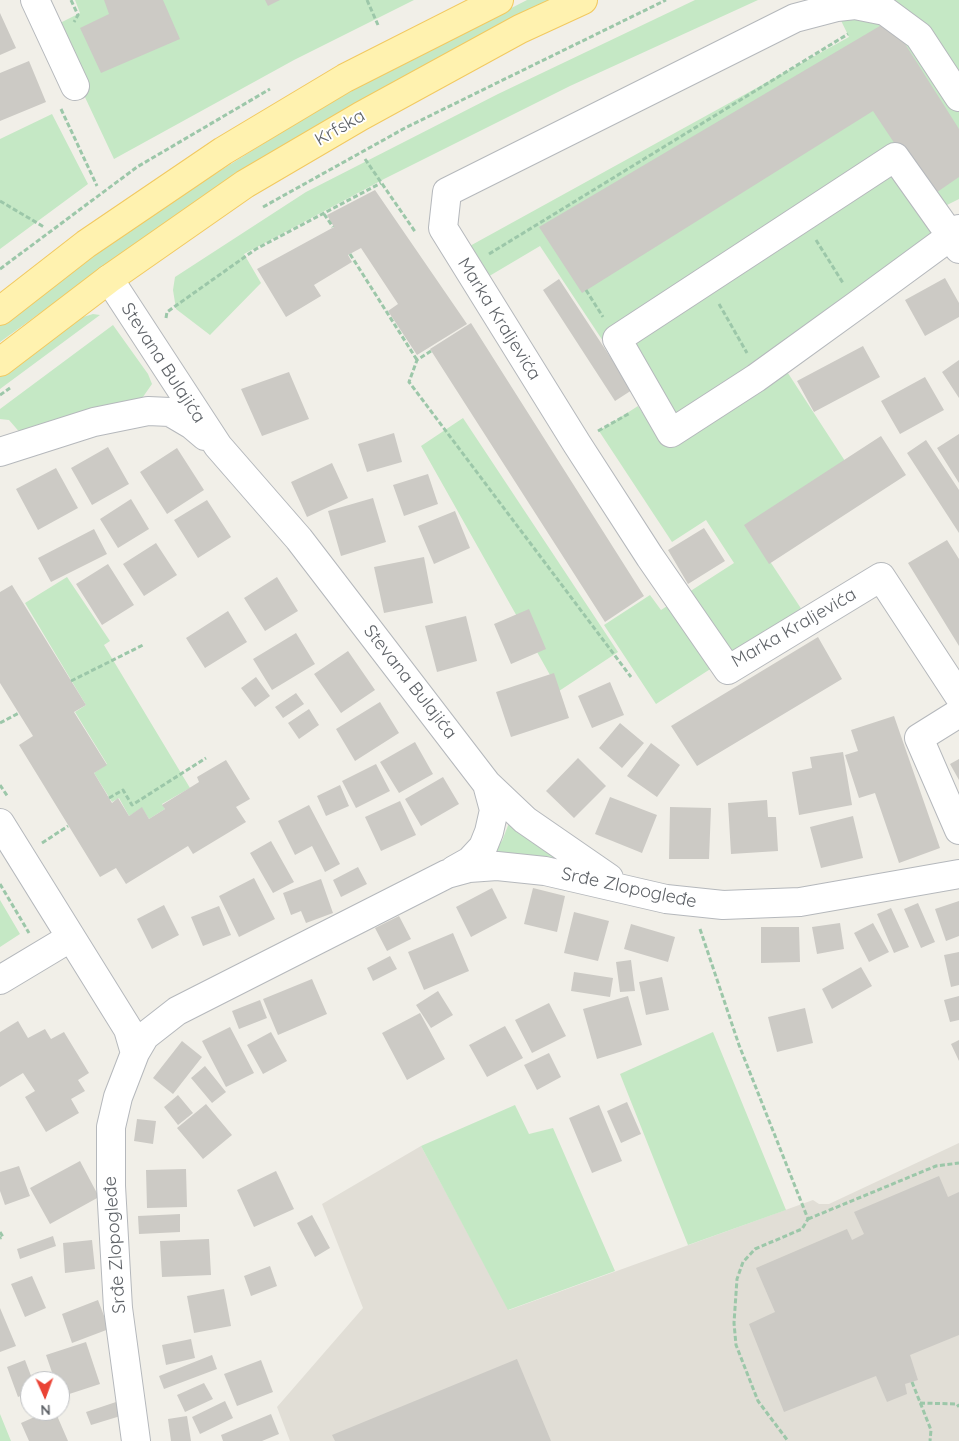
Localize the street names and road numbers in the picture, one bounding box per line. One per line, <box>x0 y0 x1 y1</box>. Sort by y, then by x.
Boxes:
street label: Krfska <box>311 105 369 151</box>
street label: Marka Kraljevića <box>453 254 545 384</box>
street label: Stevana Bulajića <box>116 299 210 427</box>
street label: Marka Kraljevića <box>728 584 860 672</box>
street label: Stevana Bulajića <box>359 621 461 743</box>
street label: Srđe Zlopogleđe <box>559 863 699 913</box>
street label: Srđe Zlopogleđe <box>99 1176 131 1314</box>

